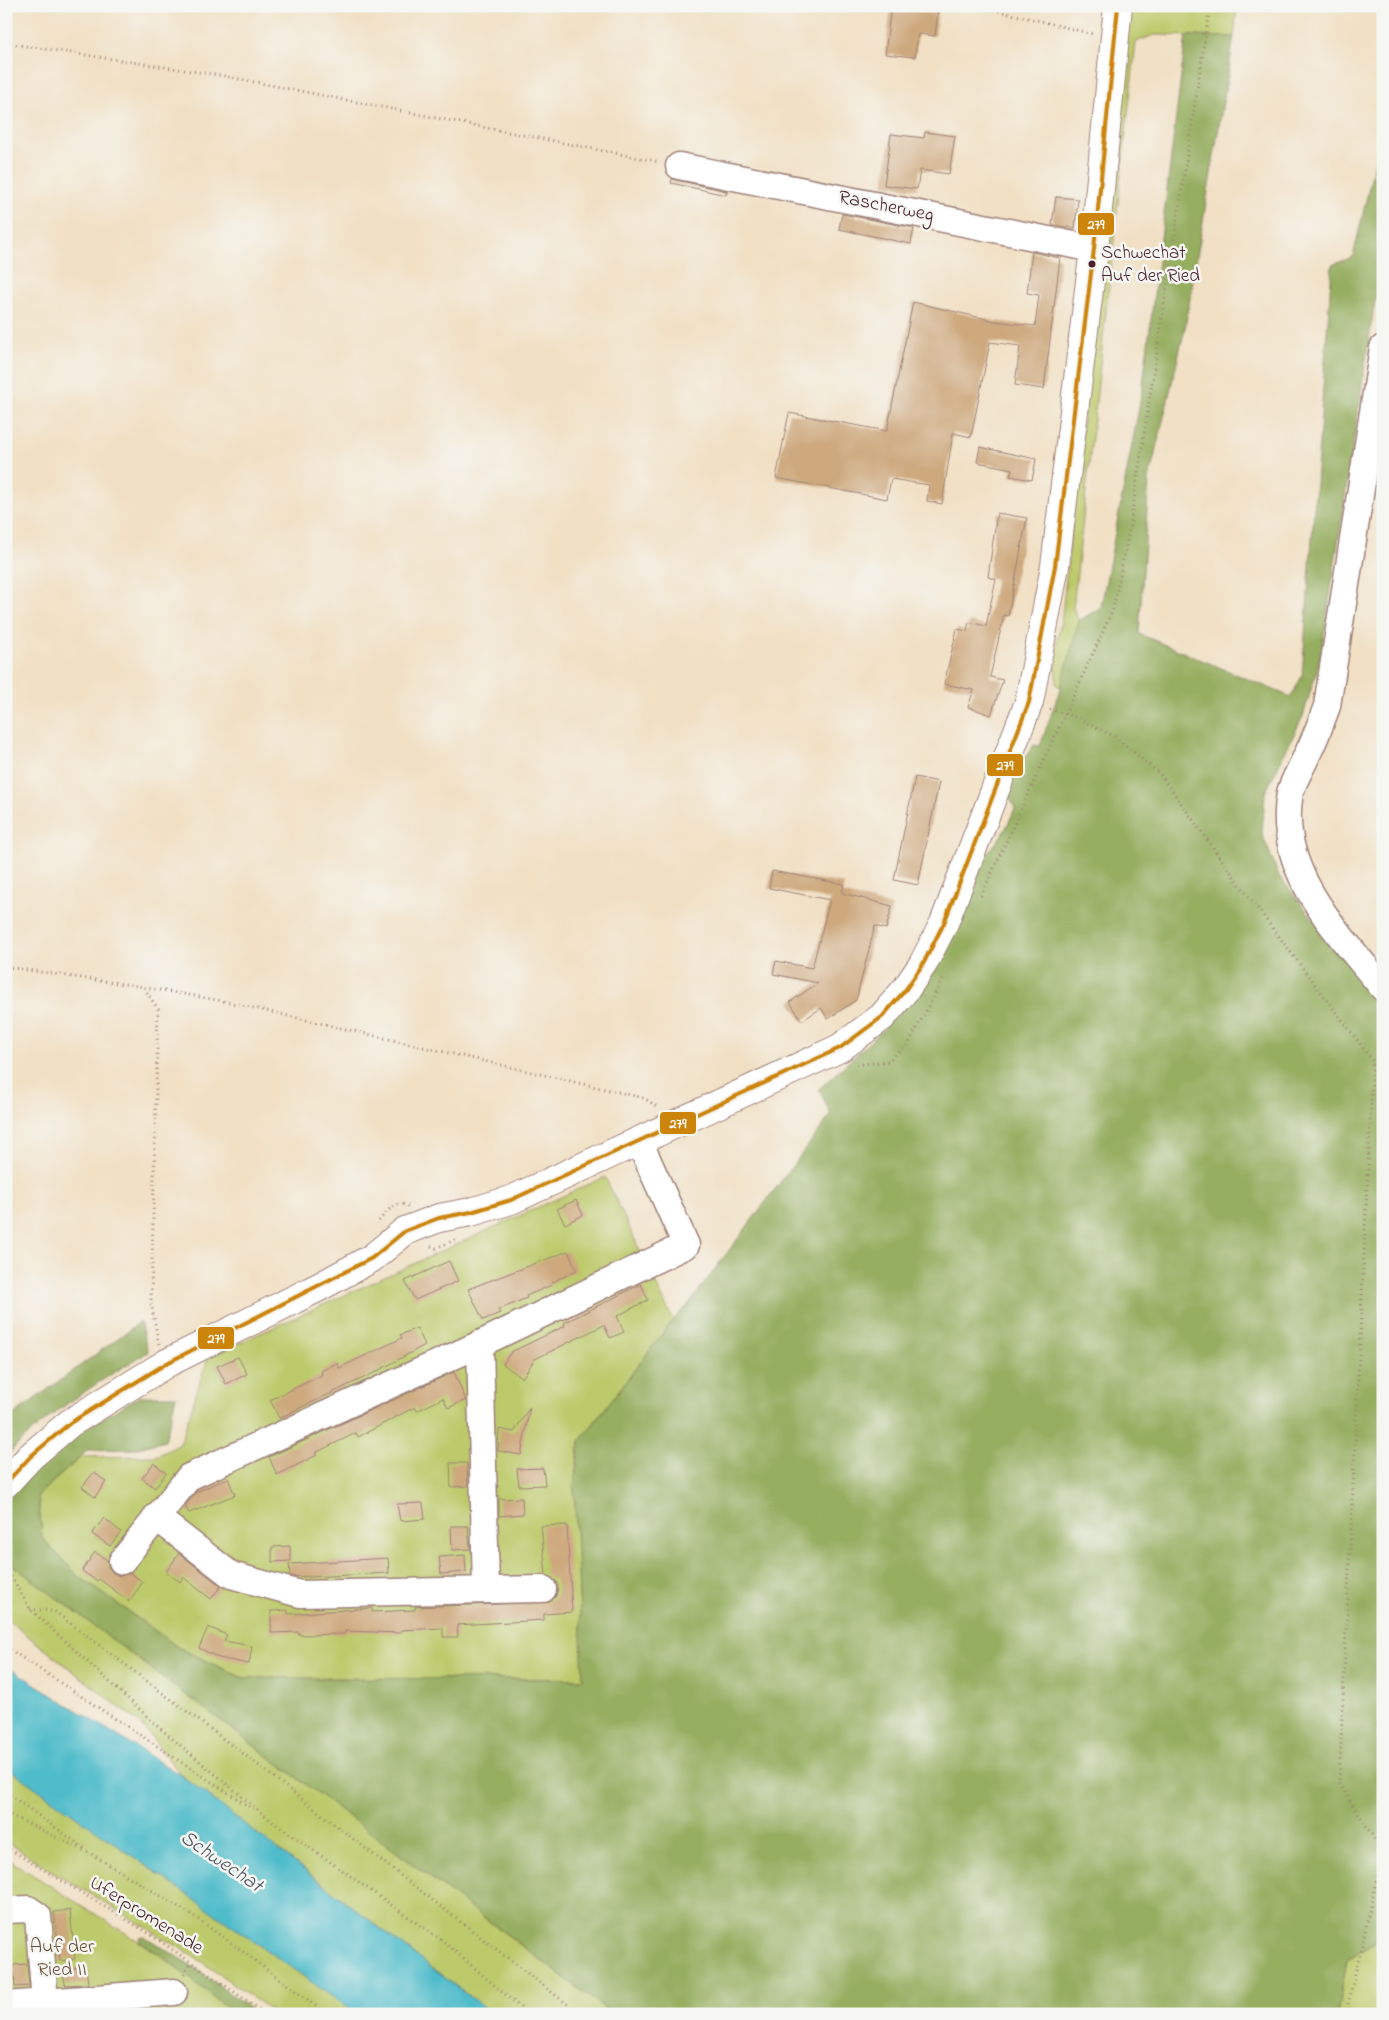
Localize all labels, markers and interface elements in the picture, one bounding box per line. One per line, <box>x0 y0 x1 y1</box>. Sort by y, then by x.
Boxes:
street label: Rascherweg <box>836 184 936 231</box>
line badge: 279 <box>1077 212 1115 236</box>
text: 279 <box>1087 215 1105 236</box>
place label: Schwechat Auf der Ried <box>1101 240 1200 290</box>
marker: Schwechat Auf der Ried <box>1087 259 1097 269</box>
line badge: 279 <box>986 753 1024 777</box>
text: 279 <box>996 756 1014 777</box>
line badge: 279 <box>659 1111 697 1135</box>
text: 279 <box>669 1114 687 1135</box>
line badge: 279 <box>197 1326 235 1350</box>
text: 279 <box>207 1329 225 1350</box>
water label: Schwechat <box>174 1823 270 1902</box>
street label: Uferpromenade <box>83 1869 209 1963</box>
park label: Auf der Ried II <box>30 1933 95 1985</box>

